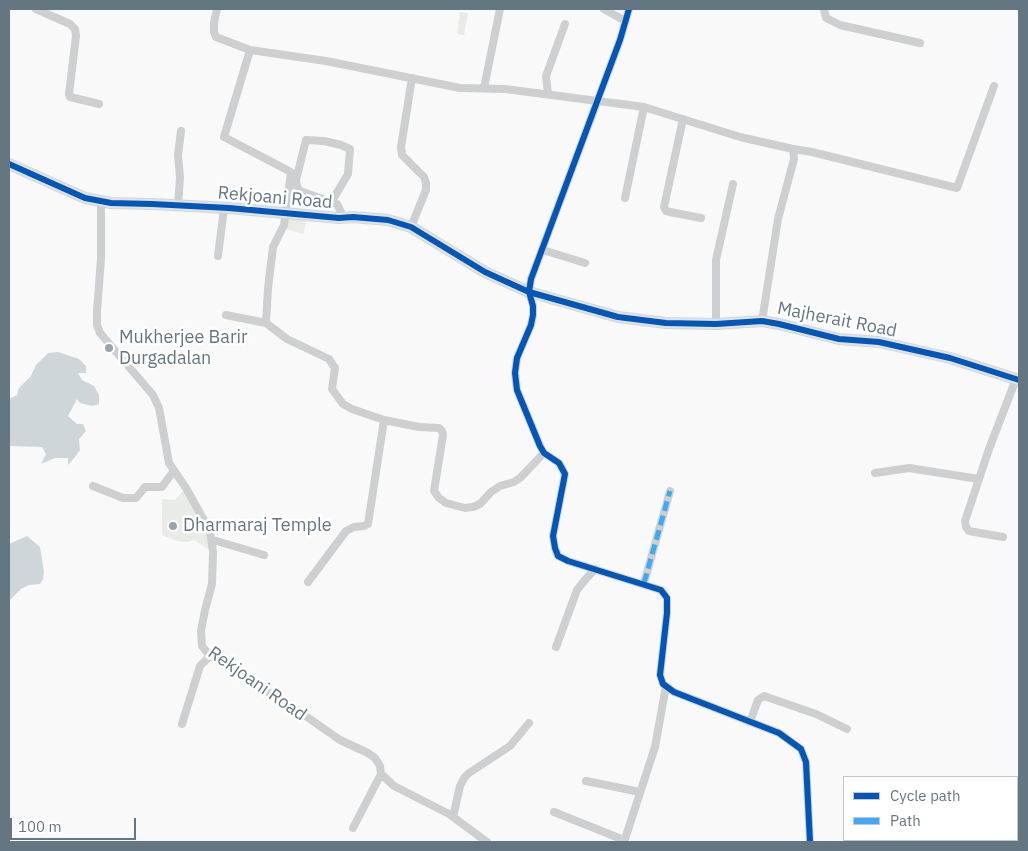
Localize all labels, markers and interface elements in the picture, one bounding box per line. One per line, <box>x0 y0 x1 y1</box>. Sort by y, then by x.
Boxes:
street label: Rekjoani Road <box>217 182 333 214</box>
street label: Majherait Road <box>775 298 899 342</box>
place label: Mukherjee Barir Durgadalan <box>119 327 248 369</box>
marker: Mukherjee Barir Durgadalan <box>103 342 115 354</box>
place label: Dharmaraj Temple <box>183 515 332 537</box>
marker: Dharmaraj Temple <box>167 520 179 532</box>
street label: Rekjoani Road <box>204 642 310 726</box>
legend <box>843 776 1018 841</box>
text: Cycle path <box>890 786 961 805</box>
scale bar <box>12 808 139 840</box>
text: Path <box>890 811 921 830</box>
text: 100 m <box>18 817 62 836</box>

